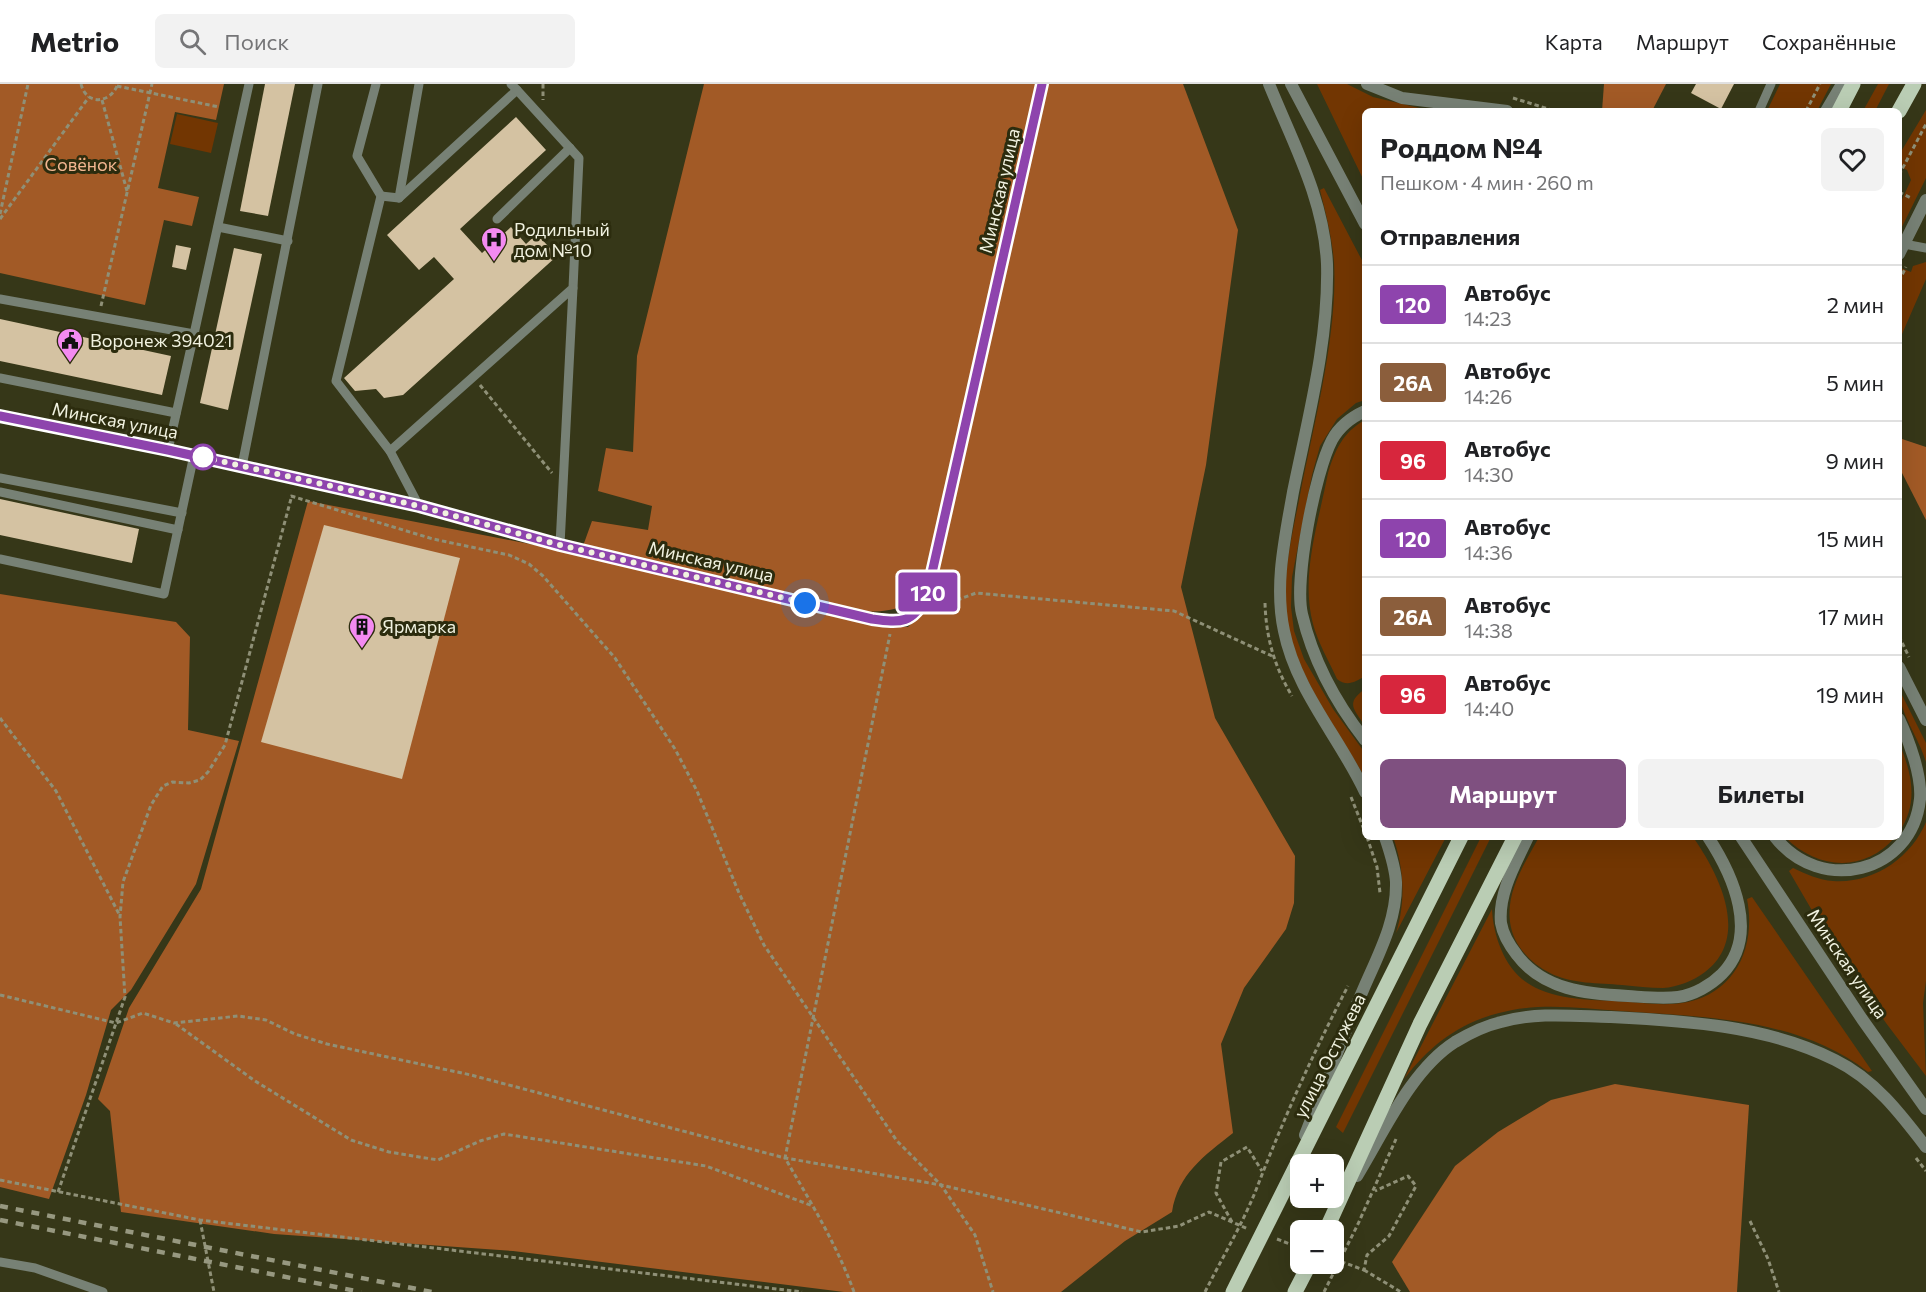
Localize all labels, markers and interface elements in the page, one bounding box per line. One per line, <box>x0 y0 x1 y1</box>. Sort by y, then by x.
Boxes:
search box <box>155 14 575 68</box>
text: Metrio <box>30 24 119 58</box>
icon: search <box>176 25 209 58</box>
text: Поиск <box>224 28 289 55</box>
text: Карта <box>1545 29 1603 54</box>
text: Маршрут <box>1636 29 1729 54</box>
text: Сохранённые <box>1762 29 1896 54</box>
street label: Минская улица <box>974 126 1024 256</box>
button: heart <box>1821 128 1884 191</box>
text: Роддом №4 <box>1380 130 1542 164</box>
park label: Совёнок <box>45 153 118 175</box>
text: Пешком · 4 мин · 260 m <box>1380 170 1594 194</box>
place label: Родильный дом №10 <box>514 218 610 261</box>
text: Отправления <box>1380 223 1520 250</box>
hospital icon: Родильный дом №10 <box>479 225 509 263</box>
text: Автобус <box>1464 279 1551 306</box>
text: 2 мин <box>1827 291 1884 318</box>
text: 120 <box>1395 292 1431 317</box>
text: 14:23 <box>1464 306 1512 330</box>
public building icon: Воронеж 394021 <box>55 326 85 364</box>
place label: Воронеж 394021 <box>90 329 233 351</box>
text: Автобус <box>1464 357 1551 384</box>
text: 5 мин <box>1826 369 1884 396</box>
text: 26А <box>1393 370 1433 395</box>
text: 14:26 <box>1464 384 1512 408</box>
street label: Минская улица <box>50 397 180 443</box>
text: Автобус <box>1464 435 1551 462</box>
unlabelled marker <box>190 444 216 470</box>
text: 9 мин <box>1826 447 1884 474</box>
text: 96 <box>1400 448 1426 473</box>
text: 14:30 <box>1464 462 1514 486</box>
text: Автобус <box>1464 513 1551 540</box>
text: 15 мин <box>1817 525 1884 552</box>
text: 120 <box>1395 526 1431 551</box>
street label: Минская улица <box>646 536 776 586</box>
text: 14:36 <box>1464 540 1513 564</box>
line badge: 120 <box>894 572 962 612</box>
text: 120 <box>910 580 946 605</box>
your location <box>790 588 820 618</box>
text: Автобус <box>1464 591 1551 618</box>
text: 17 мин <box>1818 603 1884 630</box>
text: 26А <box>1393 604 1433 629</box>
building icon: Ярмарка <box>347 612 377 650</box>
place label: Ярмарка <box>382 615 456 637</box>
text: 14:38 <box>1464 618 1513 642</box>
text: Автобус <box>1464 669 1551 696</box>
text: 19 мин <box>1816 681 1884 708</box>
text: 96 <box>1400 682 1426 707</box>
text: 14:40 <box>1464 696 1514 720</box>
button: Маршрут <box>1380 759 1626 828</box>
button: Билеты <box>1638 759 1884 828</box>
street label: Минская улица <box>1803 904 1893 1023</box>
street label: улица Остужева <box>1288 990 1370 1121</box>
map controls <box>1290 1154 1344 1274</box>
button: + <box>1290 1154 1344 1208</box>
button: − <box>1290 1220 1344 1274</box>

